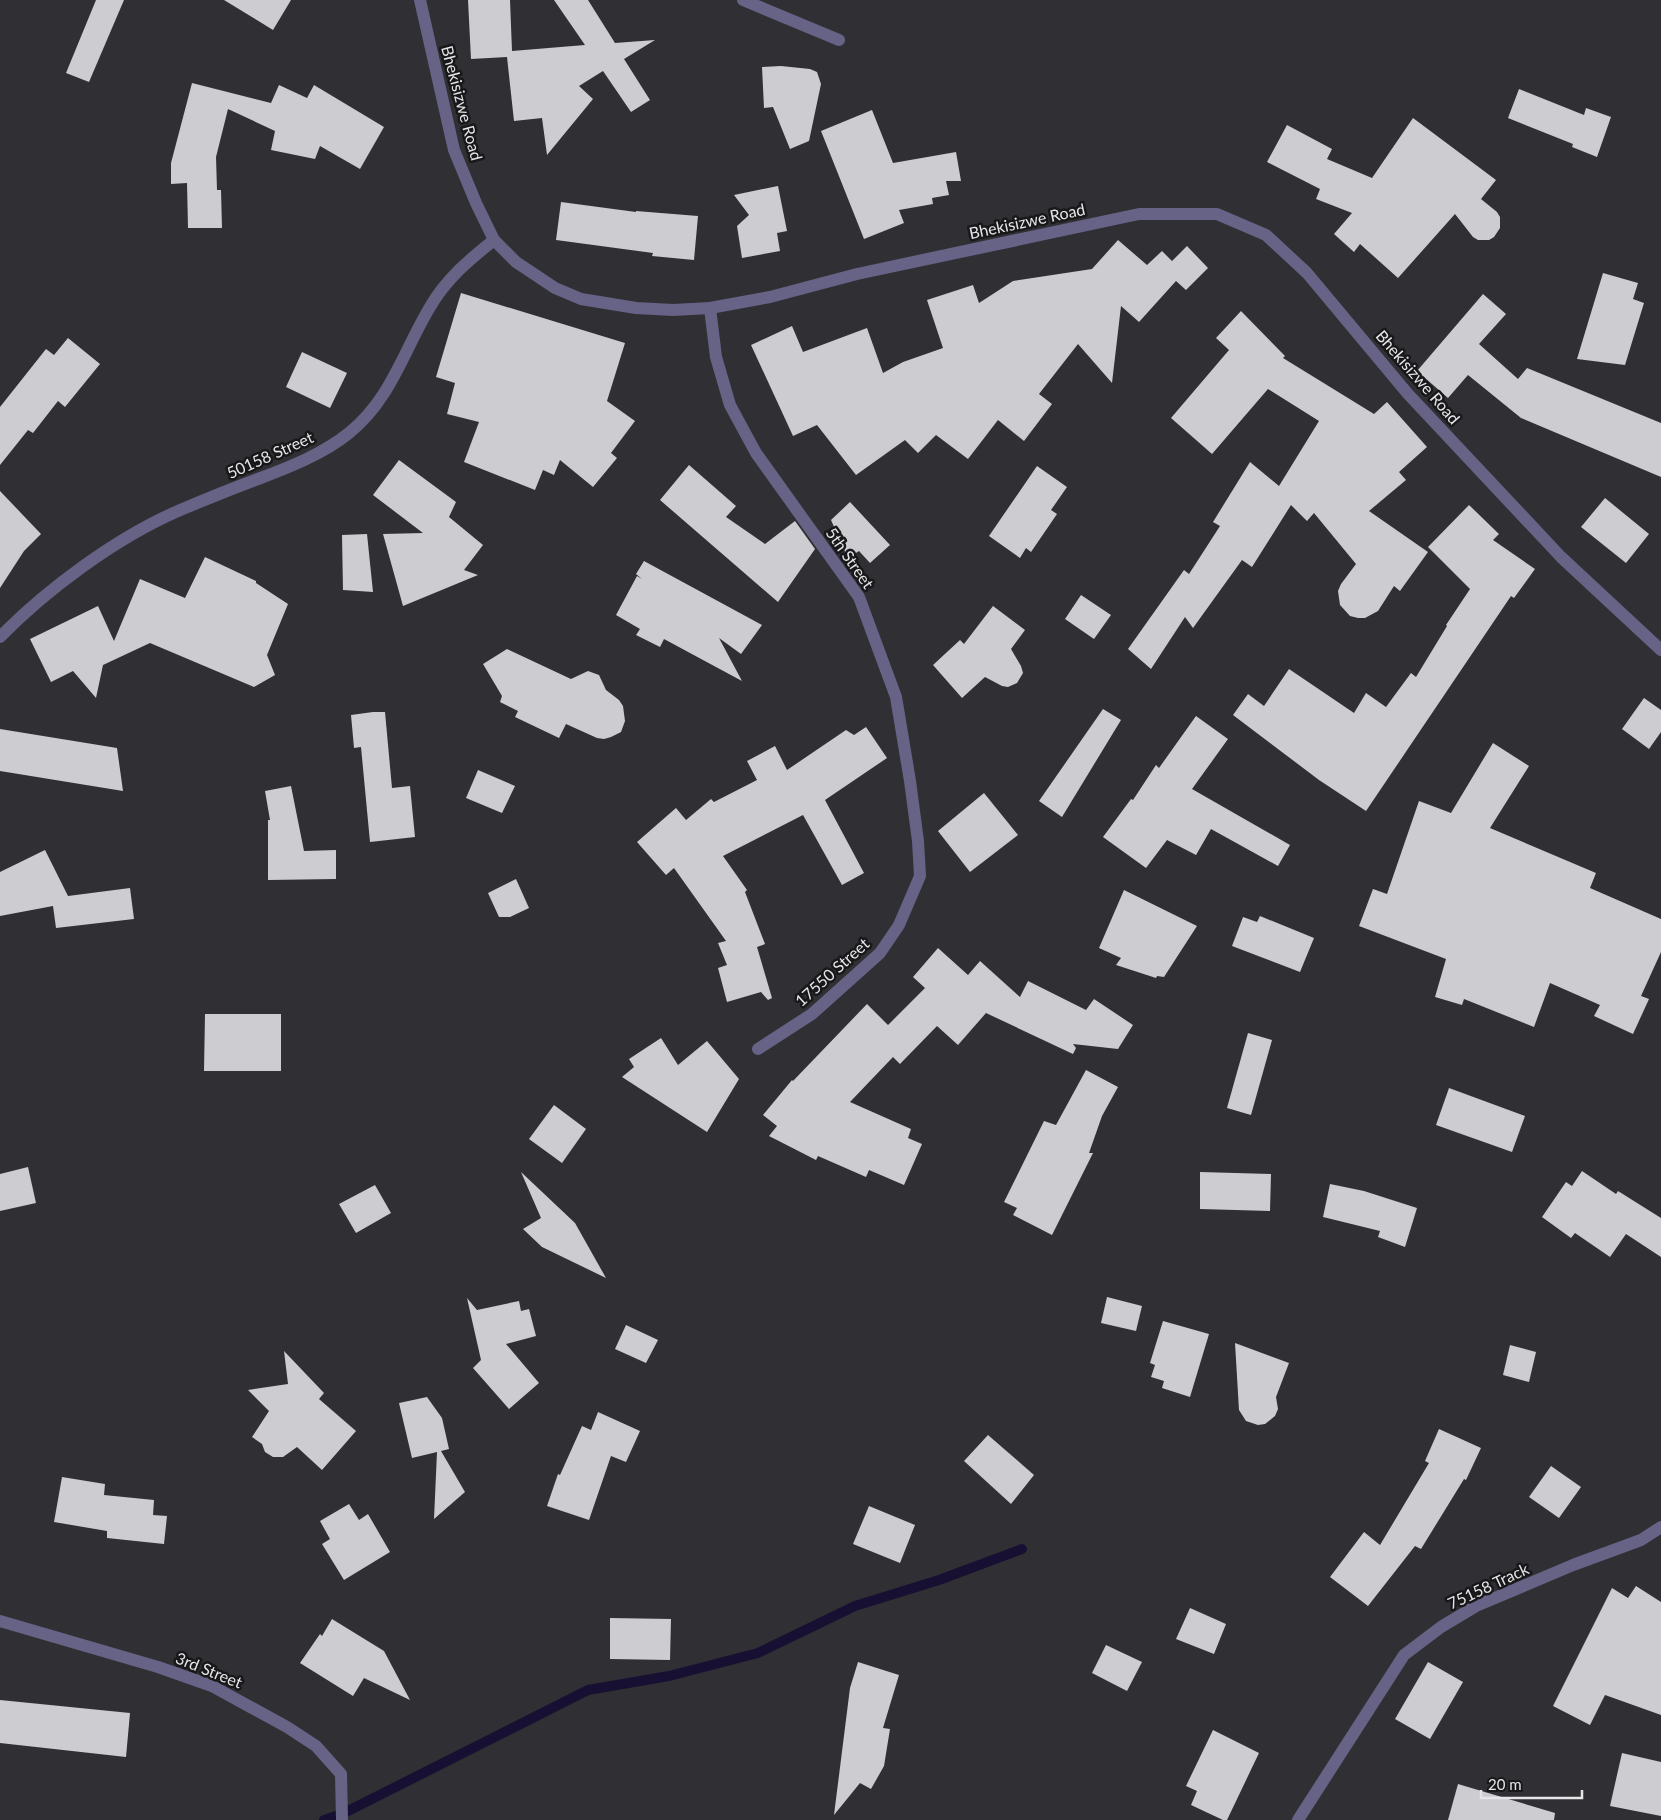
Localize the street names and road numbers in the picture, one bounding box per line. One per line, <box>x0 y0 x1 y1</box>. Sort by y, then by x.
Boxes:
street label: Bhekisizwe Road <box>438 43 487 162</box>
street label: Bhekisizwe Road <box>967 199 1087 242</box>
street label: Bhekisizwe Road <box>1372 326 1464 427</box>
street label: 50158 Street <box>224 427 316 482</box>
street label: 5th Street <box>823 524 878 592</box>
street label: 17550 Street <box>791 933 873 1010</box>
street label: 75158 Track <box>1444 1558 1532 1613</box>
street label: 3rd Street <box>173 1648 245 1692</box>

